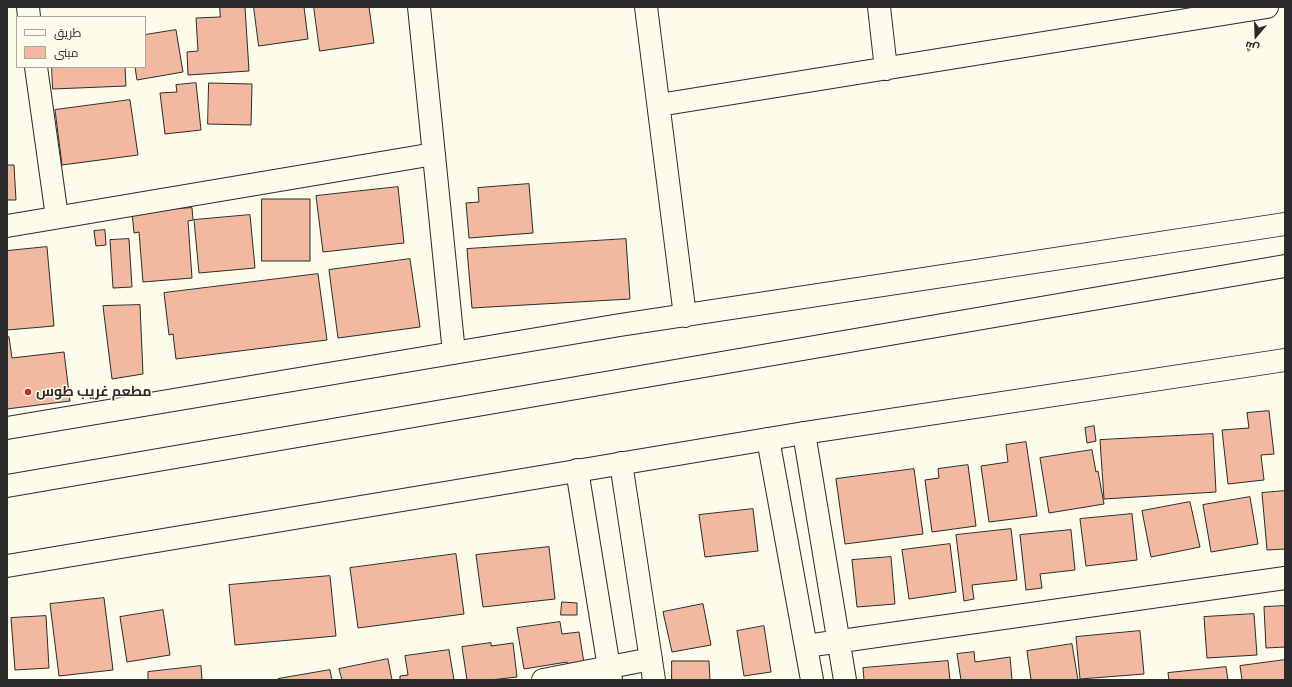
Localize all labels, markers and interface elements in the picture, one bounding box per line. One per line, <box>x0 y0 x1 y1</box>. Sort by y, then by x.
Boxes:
legend <box>16 16 146 68</box>
north arrow <box>1236 16 1276 56</box>
text: طريق <box>54 25 81 40</box>
text: ش <box>1243 38 1261 56</box>
text: مبنى <box>54 45 79 60</box>
place label: مطعم غريب طوس <box>36 384 151 400</box>
marker: مطعم غريب طوس <box>23 387 33 397</box>

